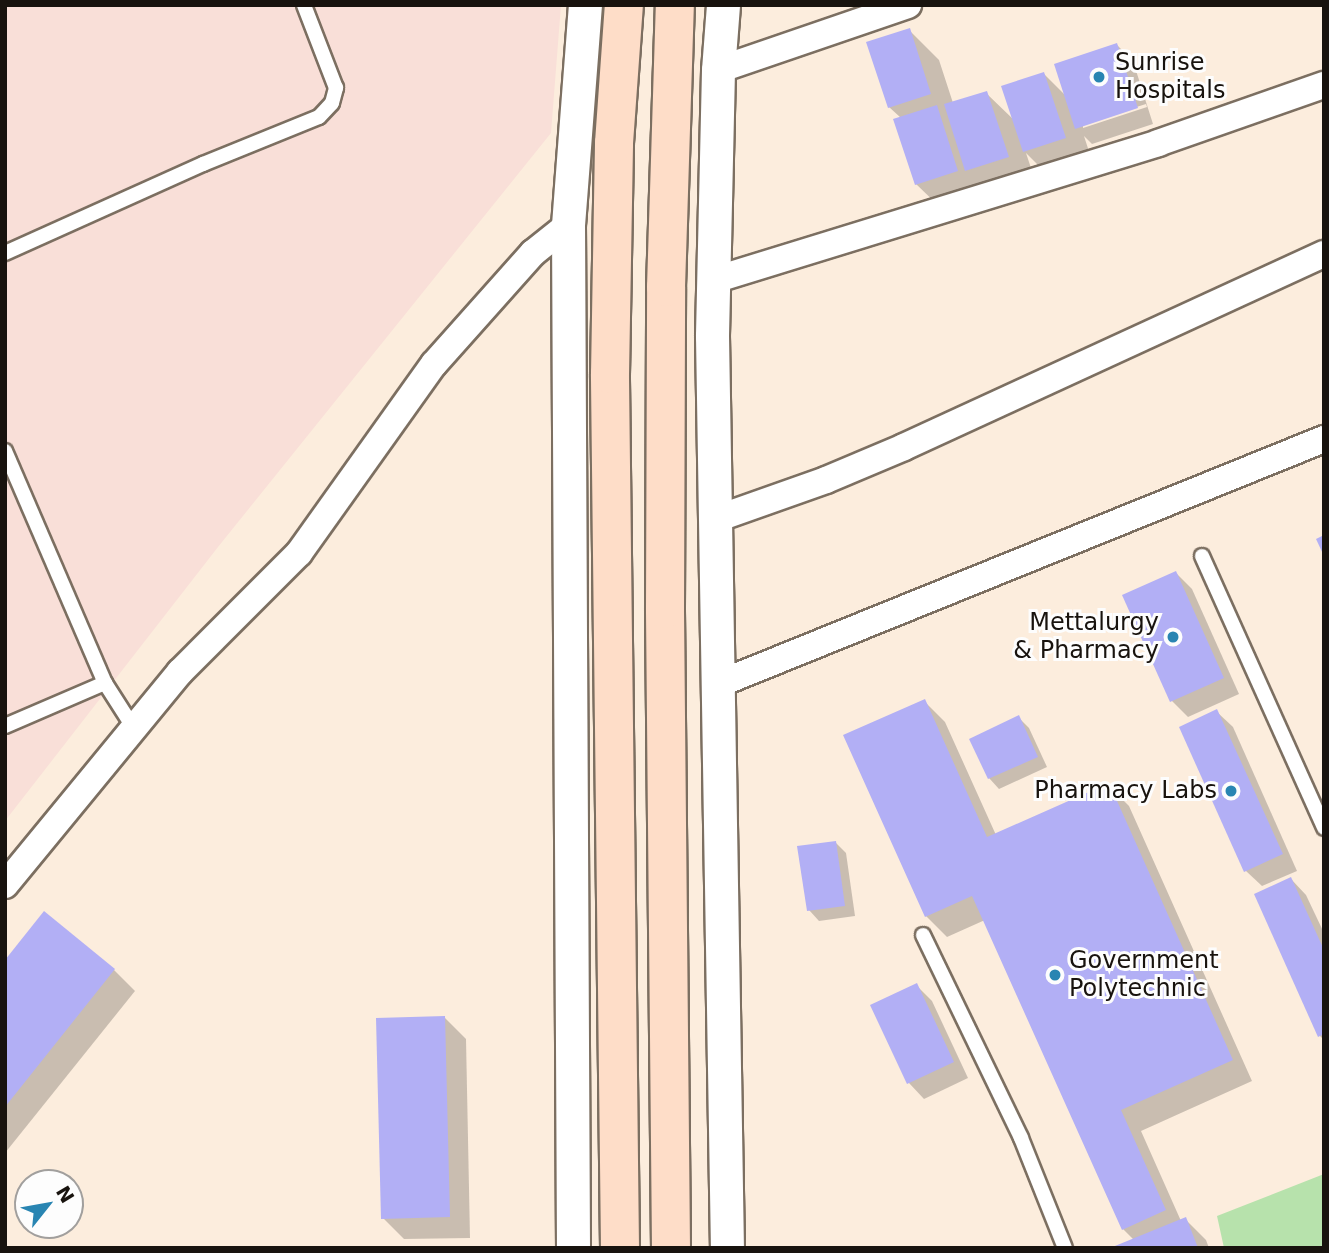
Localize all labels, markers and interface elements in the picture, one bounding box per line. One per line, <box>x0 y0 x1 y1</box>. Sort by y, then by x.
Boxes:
place label: Sunrise Hospitals <box>1115 49 1225 105</box>
marker: Sunrise Hospitals <box>1089 67 1109 87</box>
place label: Mettalurgy & Pharmacy <box>1013 609 1159 665</box>
marker: Mettalurgy & Pharmacy <box>1165 629 1181 645</box>
place label: Pharmacy Labs <box>1034 777 1217 805</box>
marker: Pharmacy Labs <box>1223 783 1239 799</box>
place label: Government Polytechnic <box>1069 947 1219 1003</box>
marker: Government Polytechnic <box>1047 967 1063 983</box>
north arrow <box>14 1169 84 1239</box>
text: N <box>52 1182 79 1207</box>

